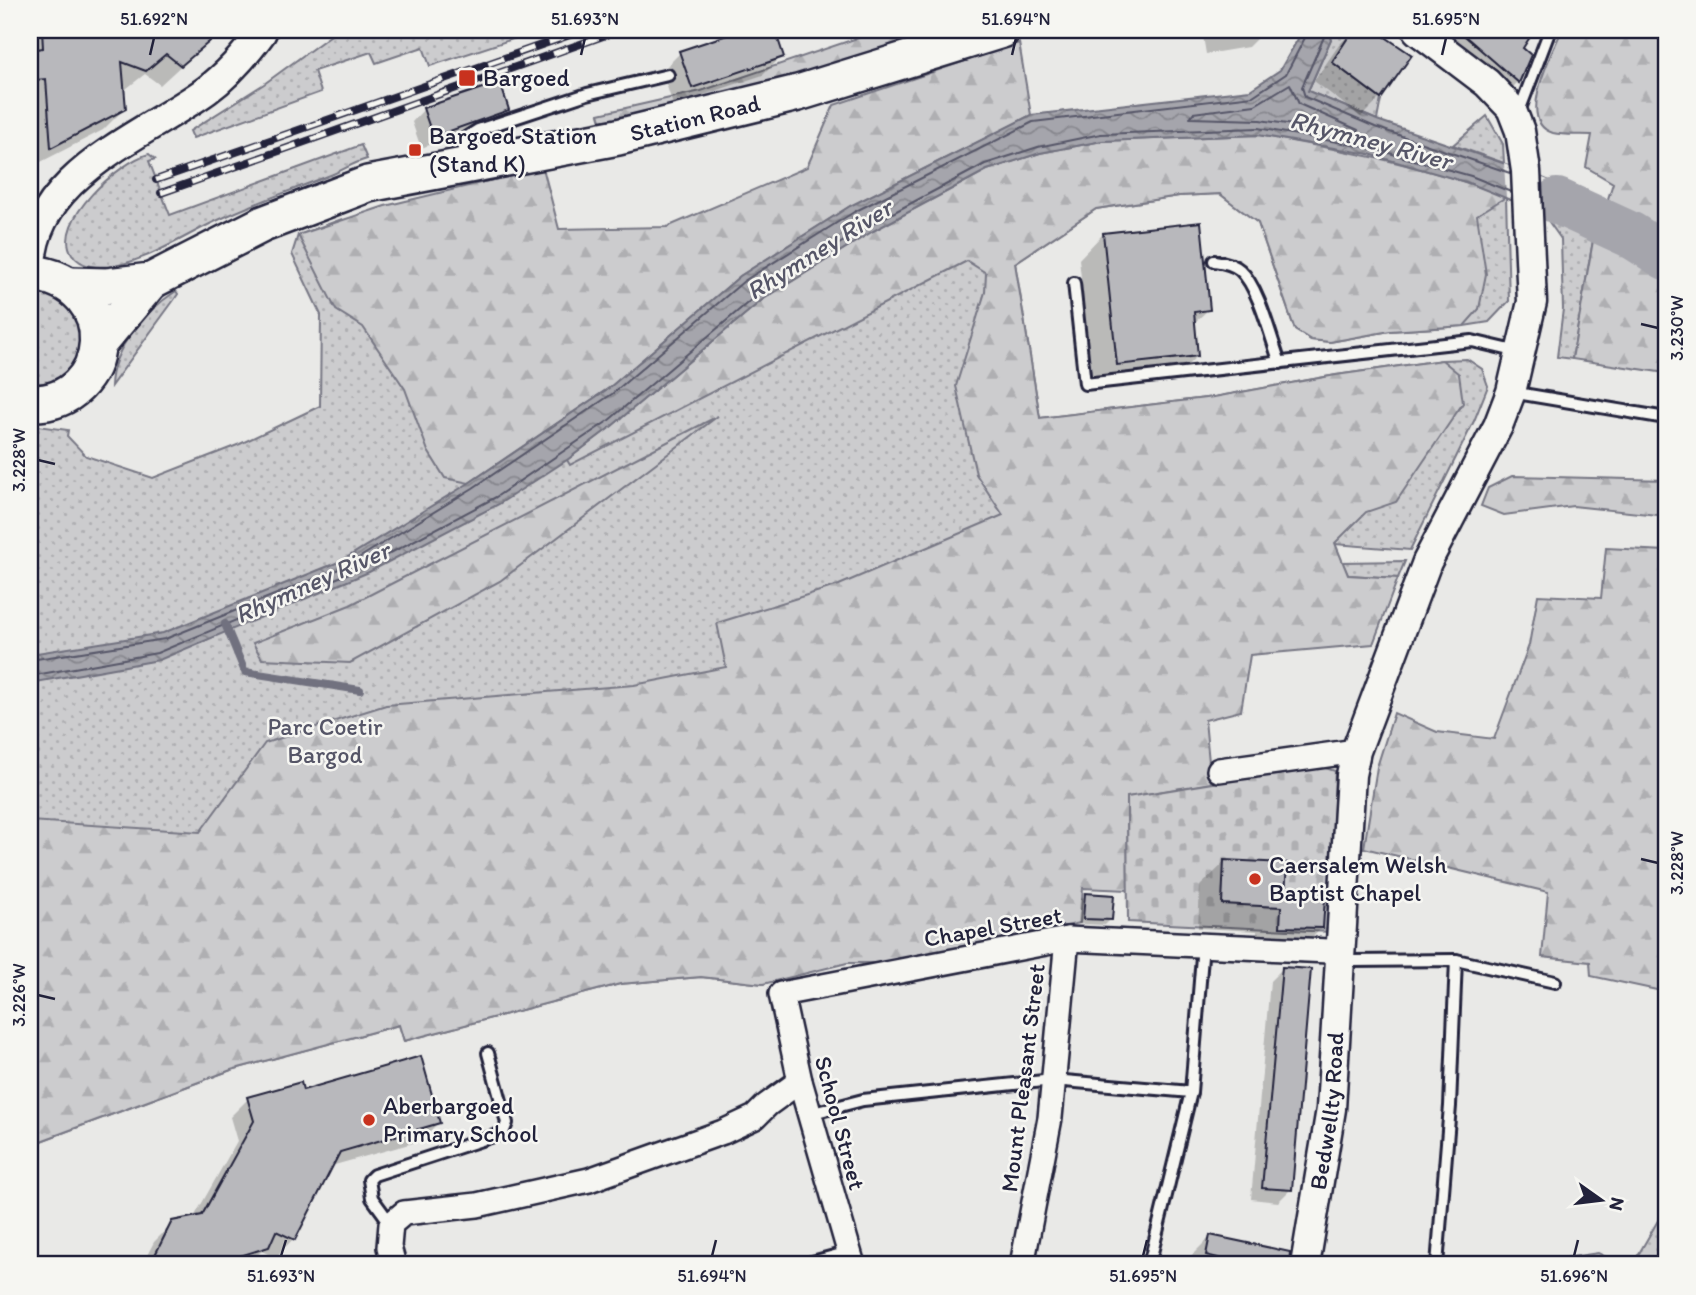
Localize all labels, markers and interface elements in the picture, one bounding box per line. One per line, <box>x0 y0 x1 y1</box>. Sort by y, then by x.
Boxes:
text: 51.692°N <box>120 8 188 30</box>
text: 51.693°N <box>551 8 619 30</box>
text: 51.694°N <box>981 8 1051 30</box>
text: 51.695°N <box>1412 8 1480 30</box>
place label: Bargoed <box>483 63 570 92</box>
marker: Bargoed <box>457 68 477 88</box>
street label: Station Road <box>627 88 763 148</box>
water label: Rhymney River <box>1287 103 1458 178</box>
place label: Bargoed Station (Stand K) <box>429 121 597 178</box>
marker: Bargoed Station (Stand K) <box>407 142 423 158</box>
water label: Rhymney River <box>740 190 900 307</box>
text: 3.230°W <box>1666 295 1688 361</box>
text: 3.228°W <box>8 428 30 492</box>
water label: Rhymney River <box>230 533 397 630</box>
park label: Parc Coetir Bargod <box>267 712 383 769</box>
text: 3.228°W <box>1666 831 1688 895</box>
place label: Caersalem Welsh Baptist Chapel <box>1269 850 1447 907</box>
marker: Caersalem Welsh Baptist Chapel <box>1247 871 1263 887</box>
street label: Chapel Street <box>922 900 1064 953</box>
street label: Mount Pleasant Street <box>994 962 1051 1194</box>
text: 3.226°W <box>8 963 30 1027</box>
street label: Bedwellty Road <box>1303 1031 1350 1192</box>
street label: School Street <box>809 1053 872 1193</box>
place label: Aberbargoed Primary School <box>383 1091 538 1148</box>
marker: Aberbargoed Primary School <box>361 1112 377 1128</box>
north arrow <box>1566 1166 1636 1236</box>
text: N <box>1604 1195 1630 1213</box>
text: 51.693°N <box>247 1265 315 1287</box>
text: 51.694°N <box>677 1265 747 1287</box>
text: 51.695°N <box>1109 1265 1177 1287</box>
text: 51.696°N <box>1540 1265 1608 1287</box>

